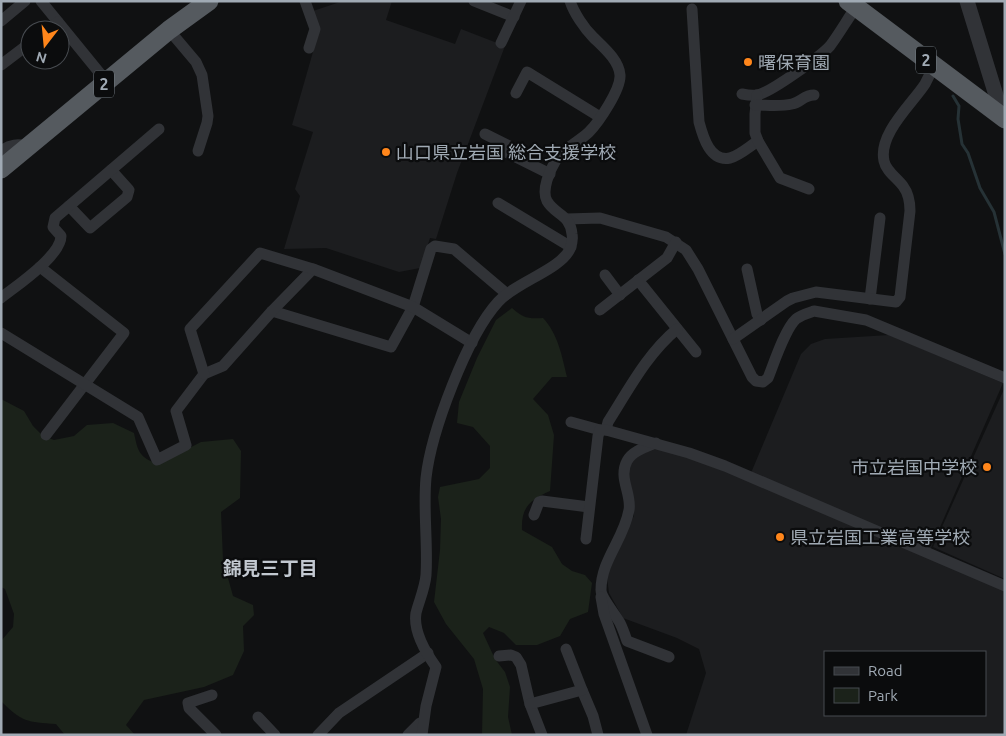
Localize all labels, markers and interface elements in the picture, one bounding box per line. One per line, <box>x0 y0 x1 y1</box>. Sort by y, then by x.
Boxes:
north arrow <box>20 20 70 70</box>
road number: 2 <box>916 46 936 74</box>
text: N <box>34 48 49 67</box>
place label: 曙保育園 <box>758 52 830 72</box>
marker: 曙保育園 <box>742 56 754 68</box>
road number: 2 <box>94 70 114 98</box>
place label: 山口県立岩国 総合支援学校 <box>396 142 616 162</box>
marker: 山口県立岩国 総合支援学校 <box>380 146 392 158</box>
place label: 市立岩国中学校 <box>851 457 977 477</box>
marker: 市立岩国中学校 <box>981 461 993 473</box>
place label: 県立岩国工業高等学校 <box>790 527 970 547</box>
marker: 県立岩国工業高等学校 <box>774 531 786 543</box>
district label: 錦見三丁目 <box>222 557 318 579</box>
legend <box>824 651 986 716</box>
text: Road <box>868 662 903 679</box>
text: Park <box>868 687 898 704</box>

